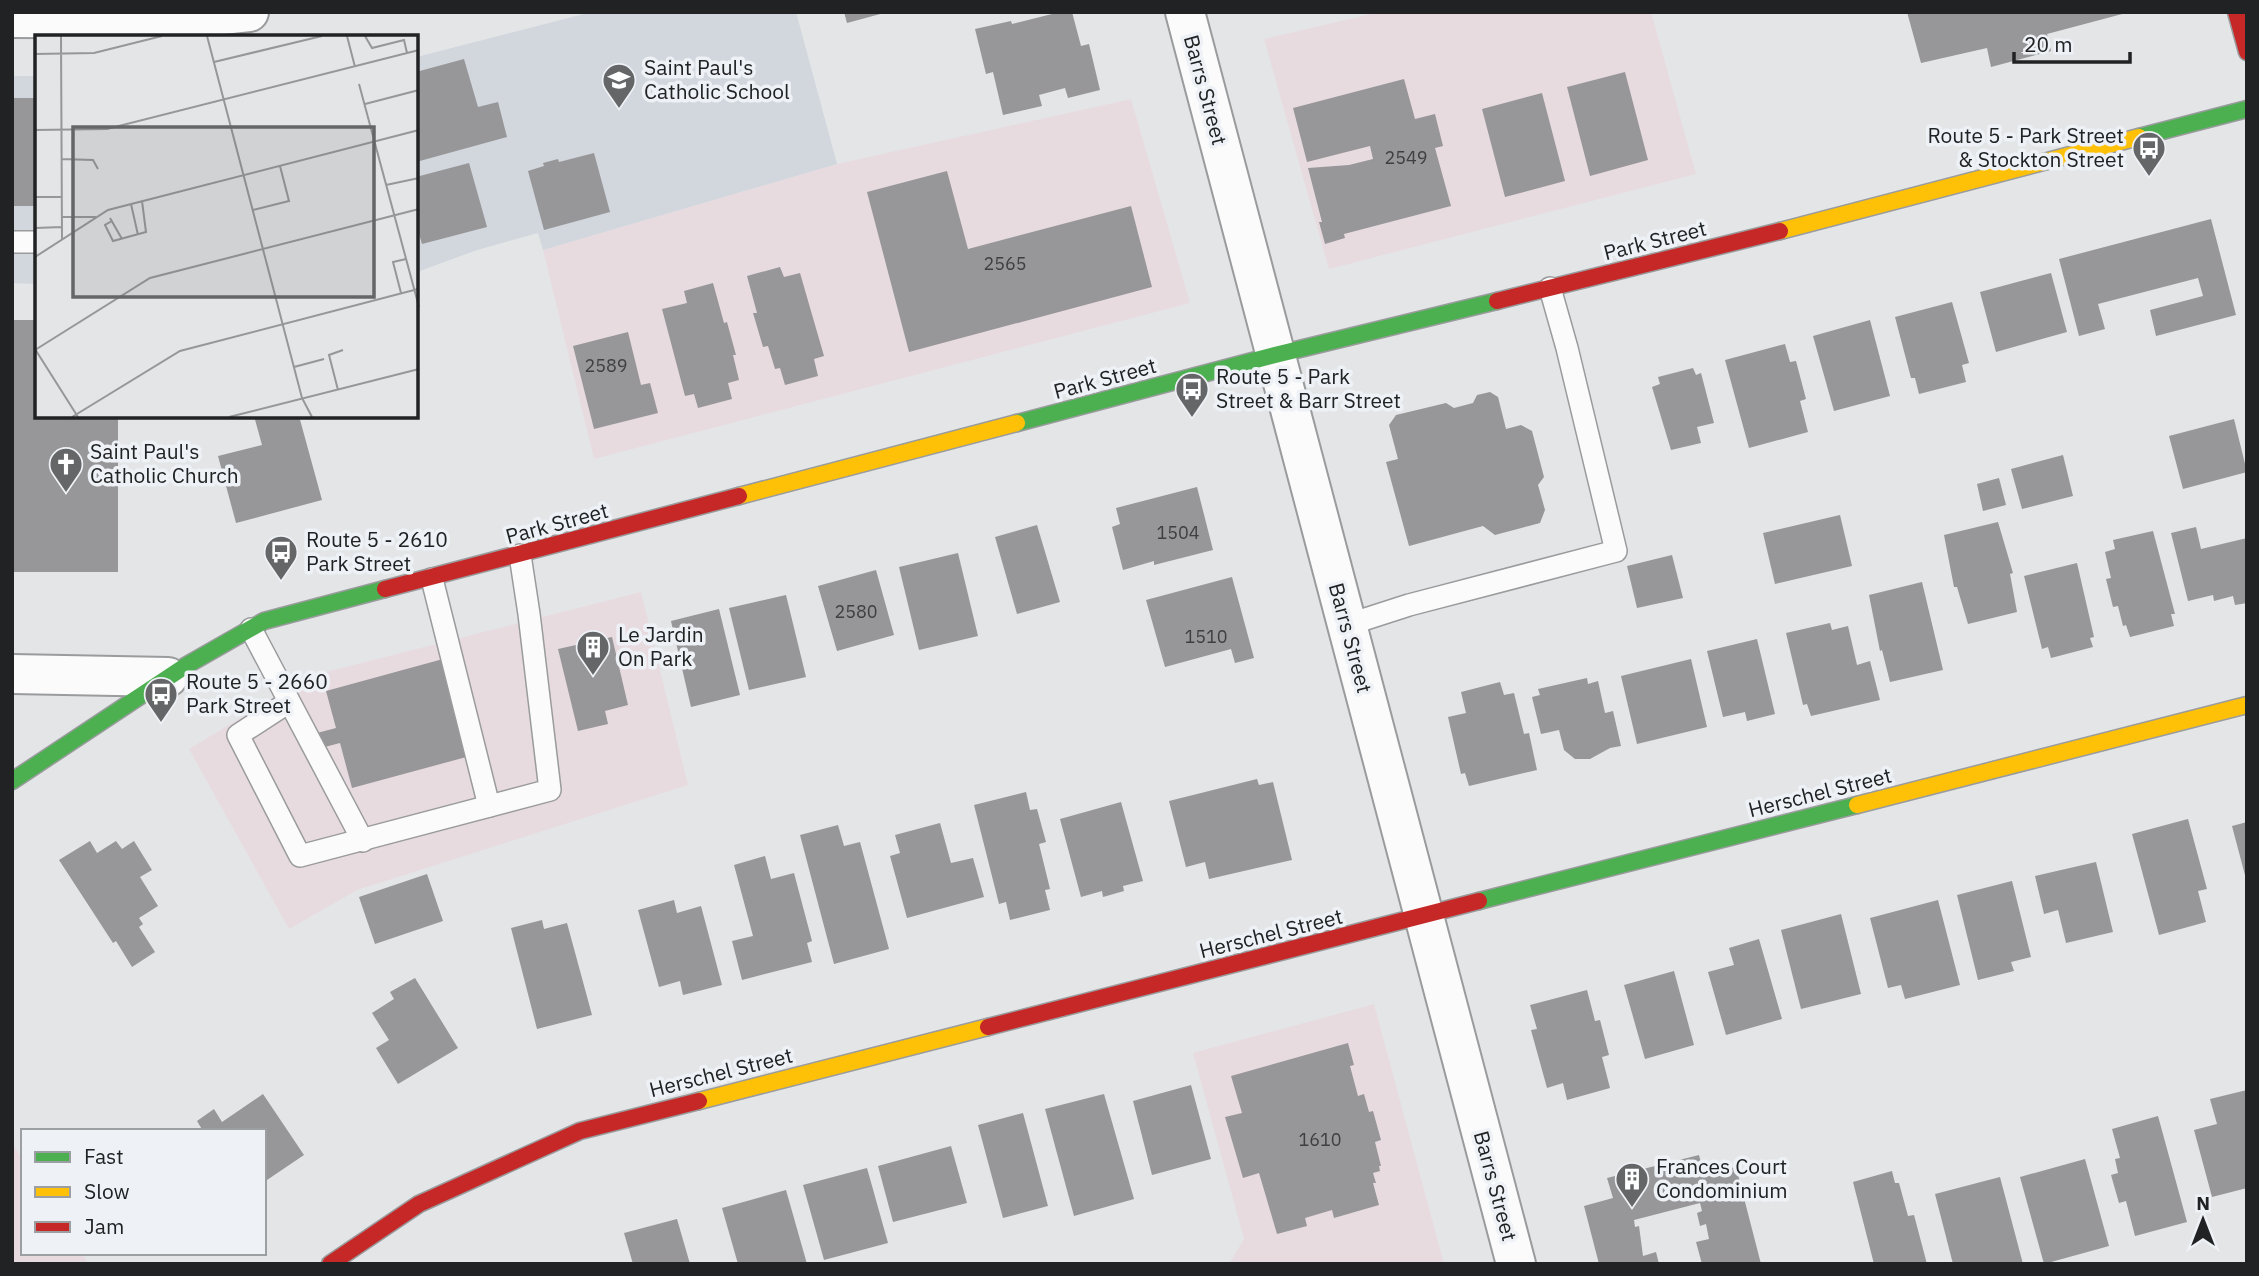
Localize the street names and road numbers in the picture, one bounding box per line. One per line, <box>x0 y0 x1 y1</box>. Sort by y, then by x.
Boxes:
street label: Barrs Street <box>1178 31 1234 148</box>
street label: Park Street <box>1600 214 1709 266</box>
street label: Park Street <box>1050 351 1159 405</box>
street label: Park Street <box>502 496 611 550</box>
street label: Barrs Street <box>1323 579 1379 696</box>
street label: Herschel Street <box>1745 761 1894 823</box>
street label: Herschel Street <box>1196 902 1345 964</box>
street label: Herschel Street <box>646 1041 795 1103</box>
street label: Barrs Street <box>1468 1127 1524 1244</box>

